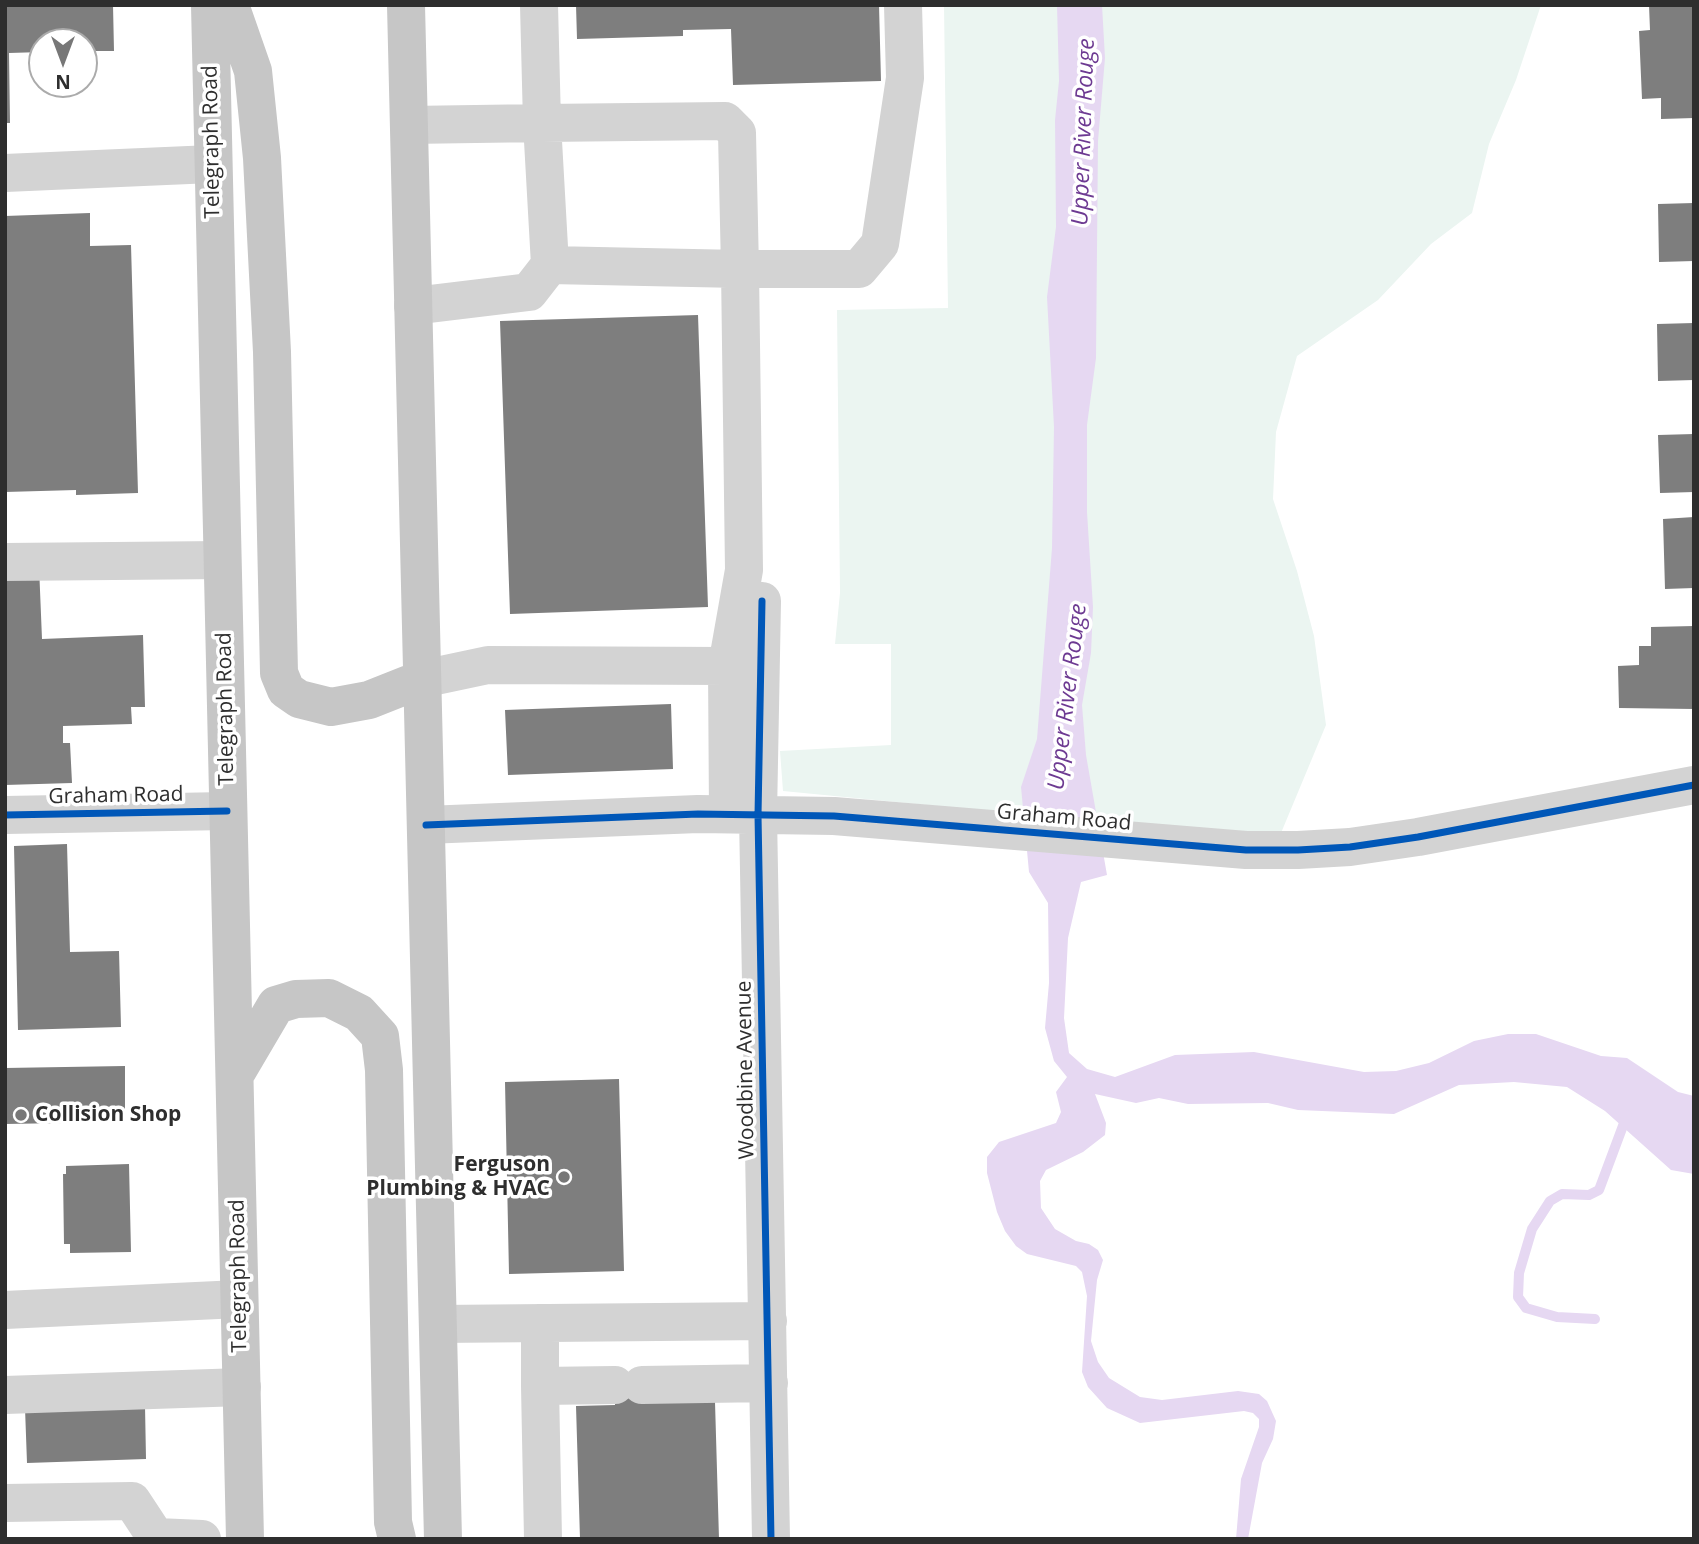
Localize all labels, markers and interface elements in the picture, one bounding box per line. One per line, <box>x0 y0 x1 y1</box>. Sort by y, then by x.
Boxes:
north arrow <box>28 28 98 98</box>
water label: Upper River Rouge <box>1067 38 1101 226</box>
street label: Telegraph Road <box>198 65 226 219</box>
text: N <box>55 69 71 95</box>
water label: Upper River Rouge <box>1043 602 1093 792</box>
street label: Telegraph Road <box>212 632 240 786</box>
street label: Graham Road <box>48 782 184 810</box>
street label: Graham Road <box>996 800 1132 836</box>
street label: Woodbine Avenue <box>732 980 760 1160</box>
place label: Collision Shop <box>35 1102 181 1128</box>
marker: Collision Shop <box>13 1107 29 1123</box>
place label: Ferguson Plumbing & HVAC <box>366 1152 550 1202</box>
marker: Ferguson Plumbing & HVAC <box>556 1169 572 1185</box>
street label: Telegraph Road <box>225 1199 253 1353</box>

